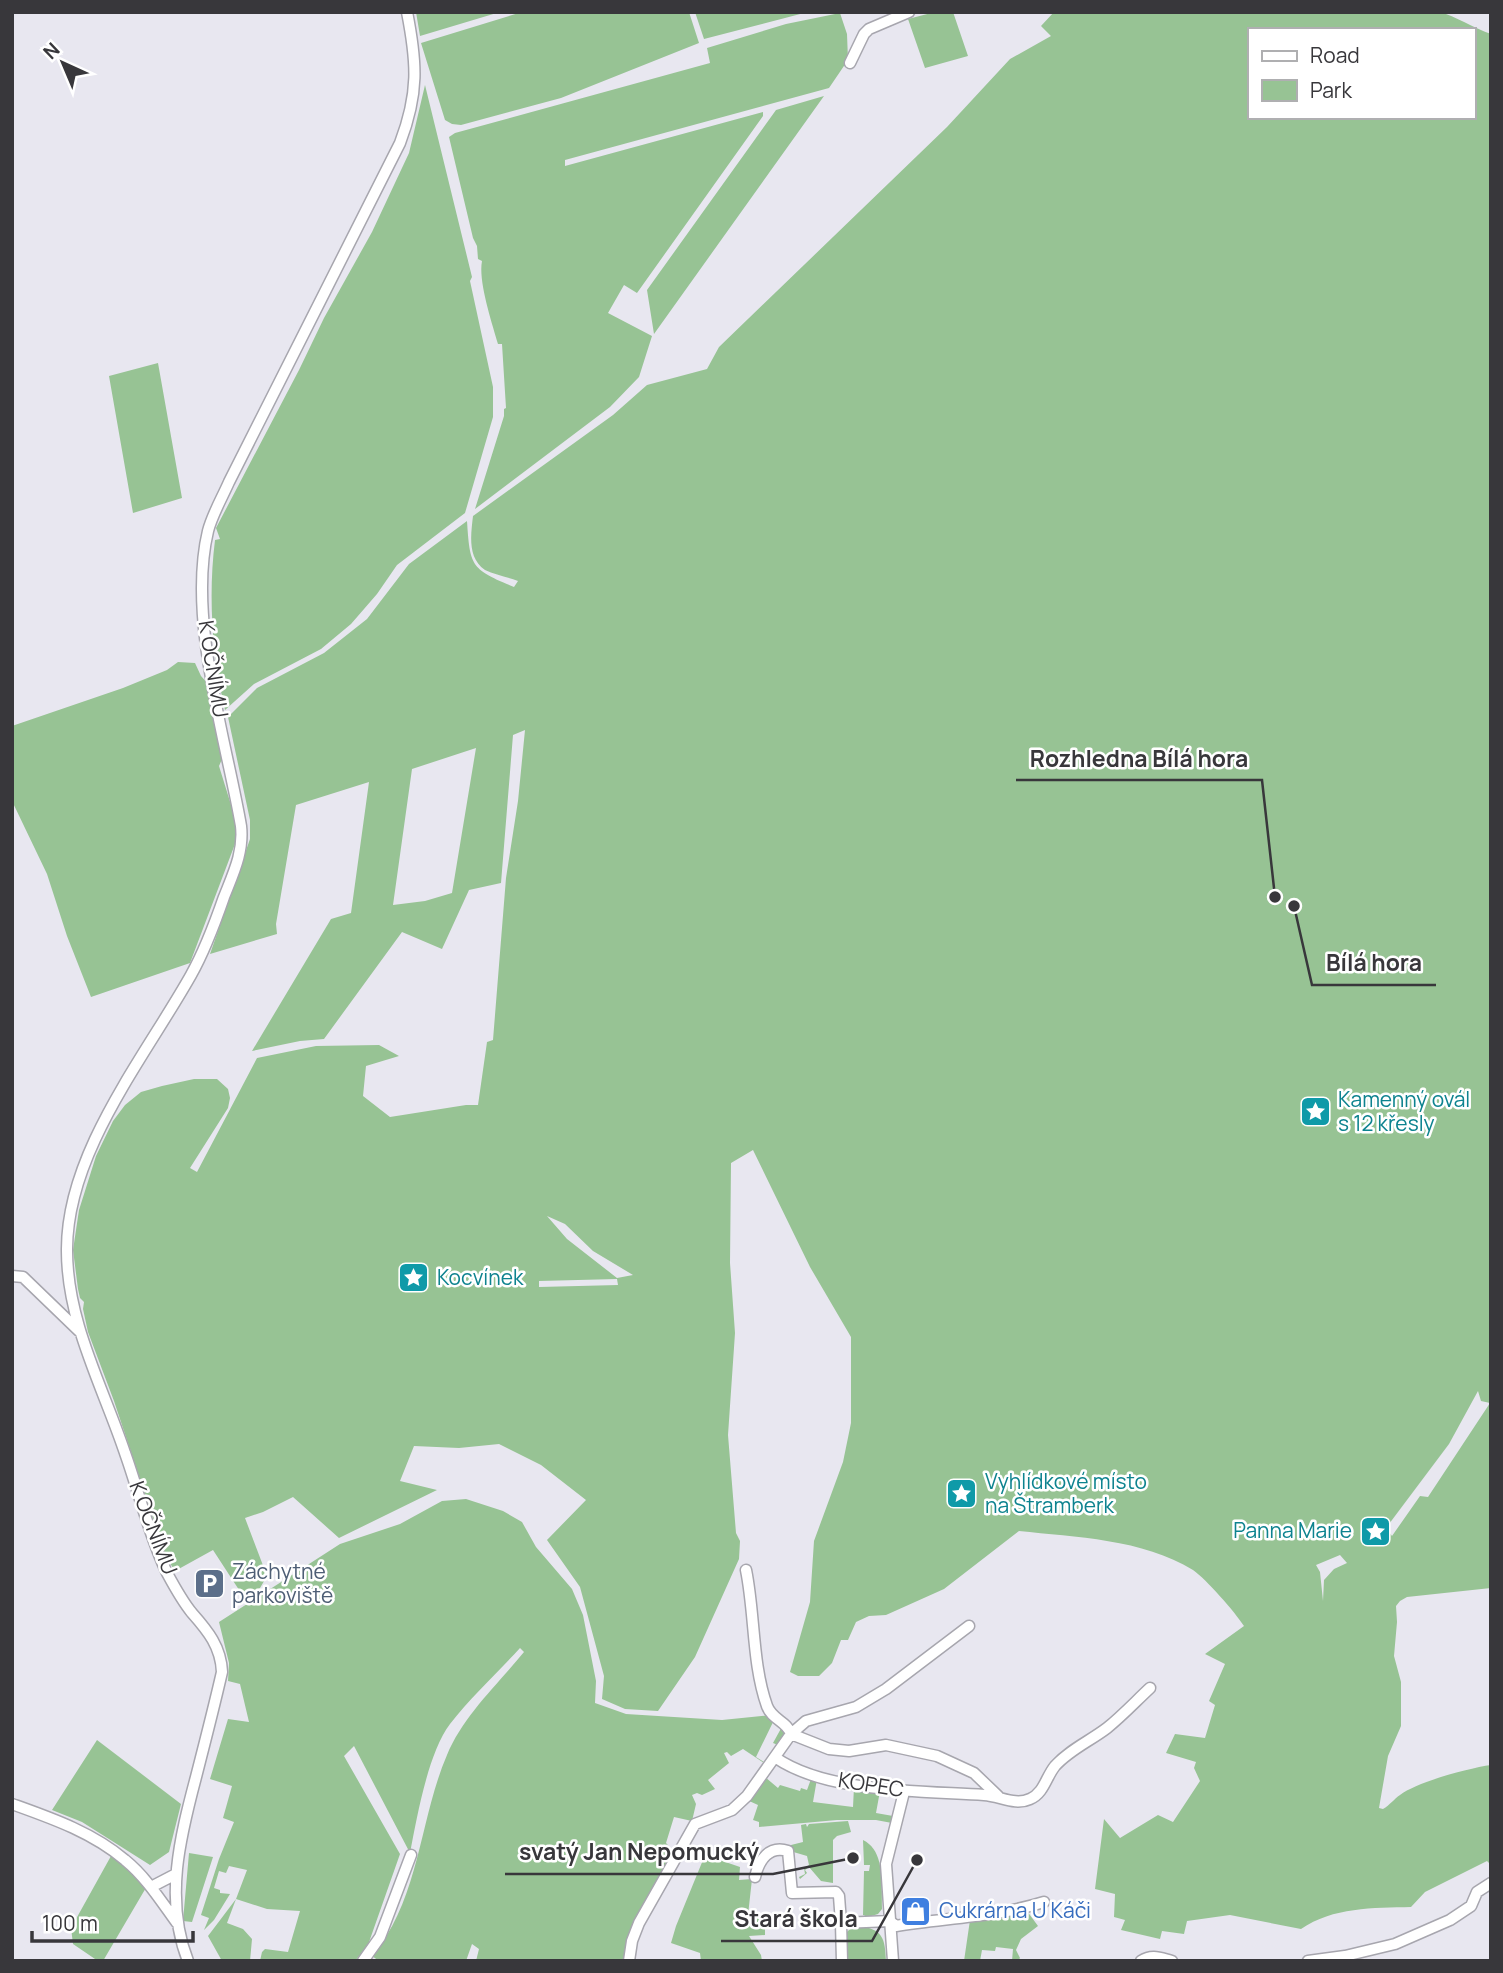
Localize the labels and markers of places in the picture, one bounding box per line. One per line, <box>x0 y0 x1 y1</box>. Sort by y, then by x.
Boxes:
callout: Rozhledna Bílá hora <box>1016 736 1262 780</box>
callout: Bílá hora <box>1312 941 1436 985</box>
place label: Kamenný ovál s 12 křesly <box>1338 1085 1470 1137</box>
place icon: Kamenný ovál s 12 křesly <box>1298 1095 1332 1129</box>
place icon: Kocvínek <box>397 1261 431 1295</box>
place label: Kocvínek <box>437 1263 524 1291</box>
place label: Vyhlídkové místo na Štramberk <box>985 1467 1147 1519</box>
place icon: Vyhlídkové místo na Štramberk <box>945 1477 979 1511</box>
place icon: Panna Marie <box>1358 1514 1392 1548</box>
place label: Panna Marie <box>1233 1516 1352 1544</box>
place label: Záchytné parkoviště <box>232 1557 333 1609</box>
parking icon: Záchytné parkoviště <box>192 1567 226 1601</box>
callout: svatý Jan Nepomucký <box>505 1830 773 1874</box>
shop icon: Cukrárna U Káči <box>899 1894 933 1928</box>
place label: Cukrárna U Káči <box>939 1896 1091 1924</box>
callout: Stará škola <box>721 1897 872 1941</box>

